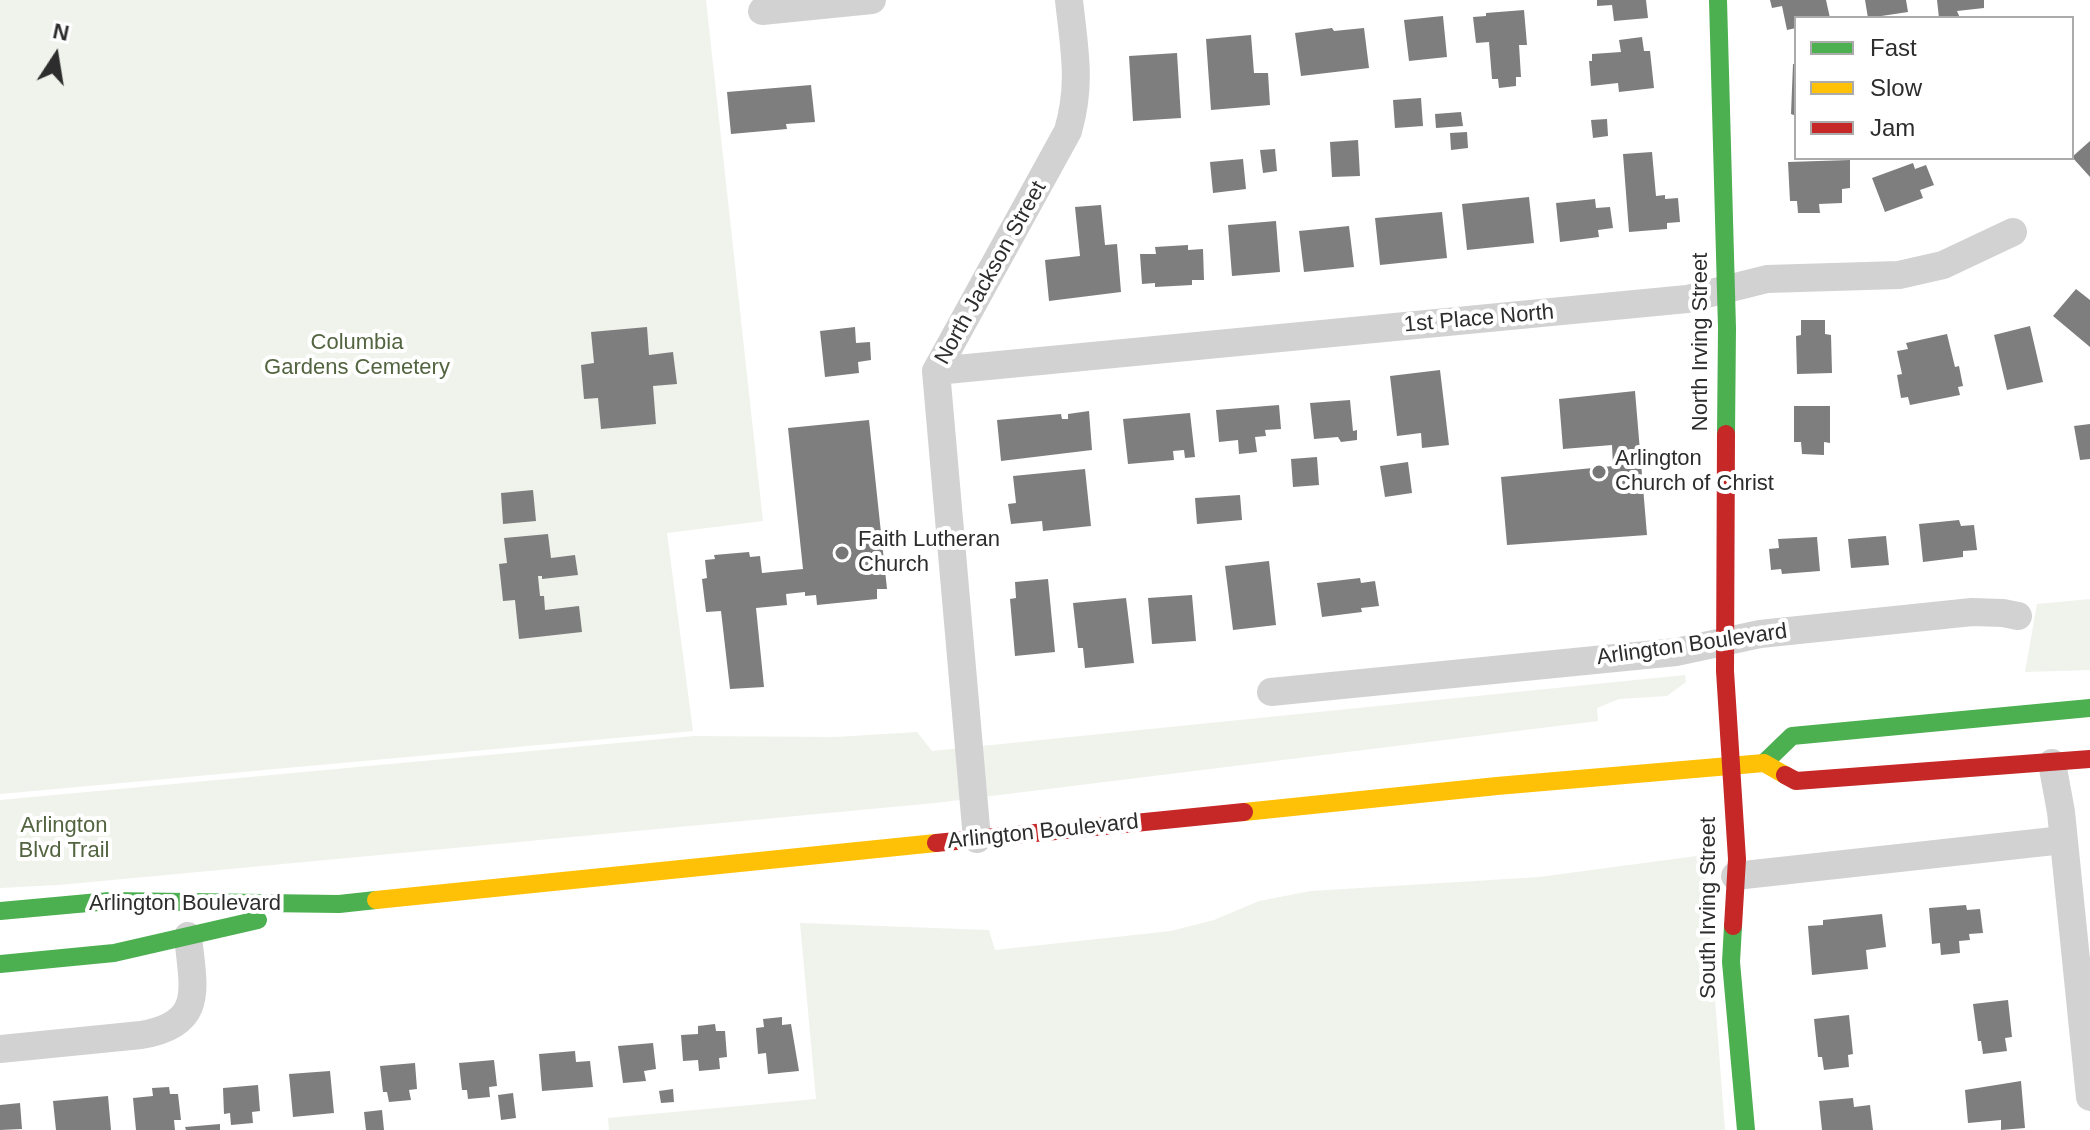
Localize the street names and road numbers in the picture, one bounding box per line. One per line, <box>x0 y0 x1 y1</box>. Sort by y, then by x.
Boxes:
street label: North Jackson Street <box>930 177 1052 369</box>
street label: North Irving Street <box>1688 253 1714 431</box>
street label: 1st Place North <box>1403 299 1555 339</box>
street label: Arlington Boulevard <box>1595 619 1789 671</box>
street label: Arlington Boulevard <box>946 809 1140 855</box>
street label: South Irving Street <box>1696 817 1722 999</box>
street label: Arlington Boulevard <box>89 891 281 917</box>

